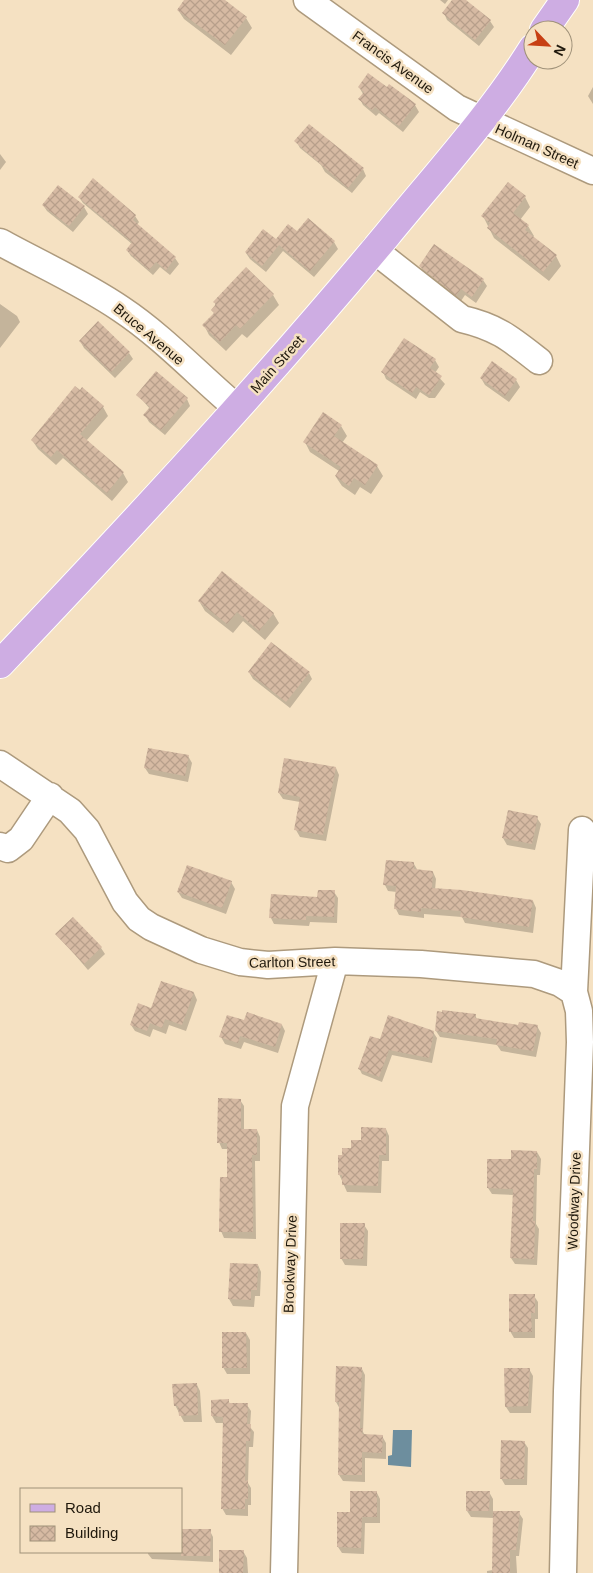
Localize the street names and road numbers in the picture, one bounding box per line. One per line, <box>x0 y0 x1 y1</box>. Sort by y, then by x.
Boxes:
street label: Francis Avenue <box>349 27 437 97</box>
street label: Holman Street <box>493 120 581 172</box>
street label: Bruce Avenue <box>111 300 188 368</box>
street label: Main Street <box>247 332 307 396</box>
street label: Carlton Street <box>249 953 335 971</box>
street label: Woodway Drive <box>564 1152 584 1250</box>
street label: Brookway Drive <box>280 1215 300 1313</box>

